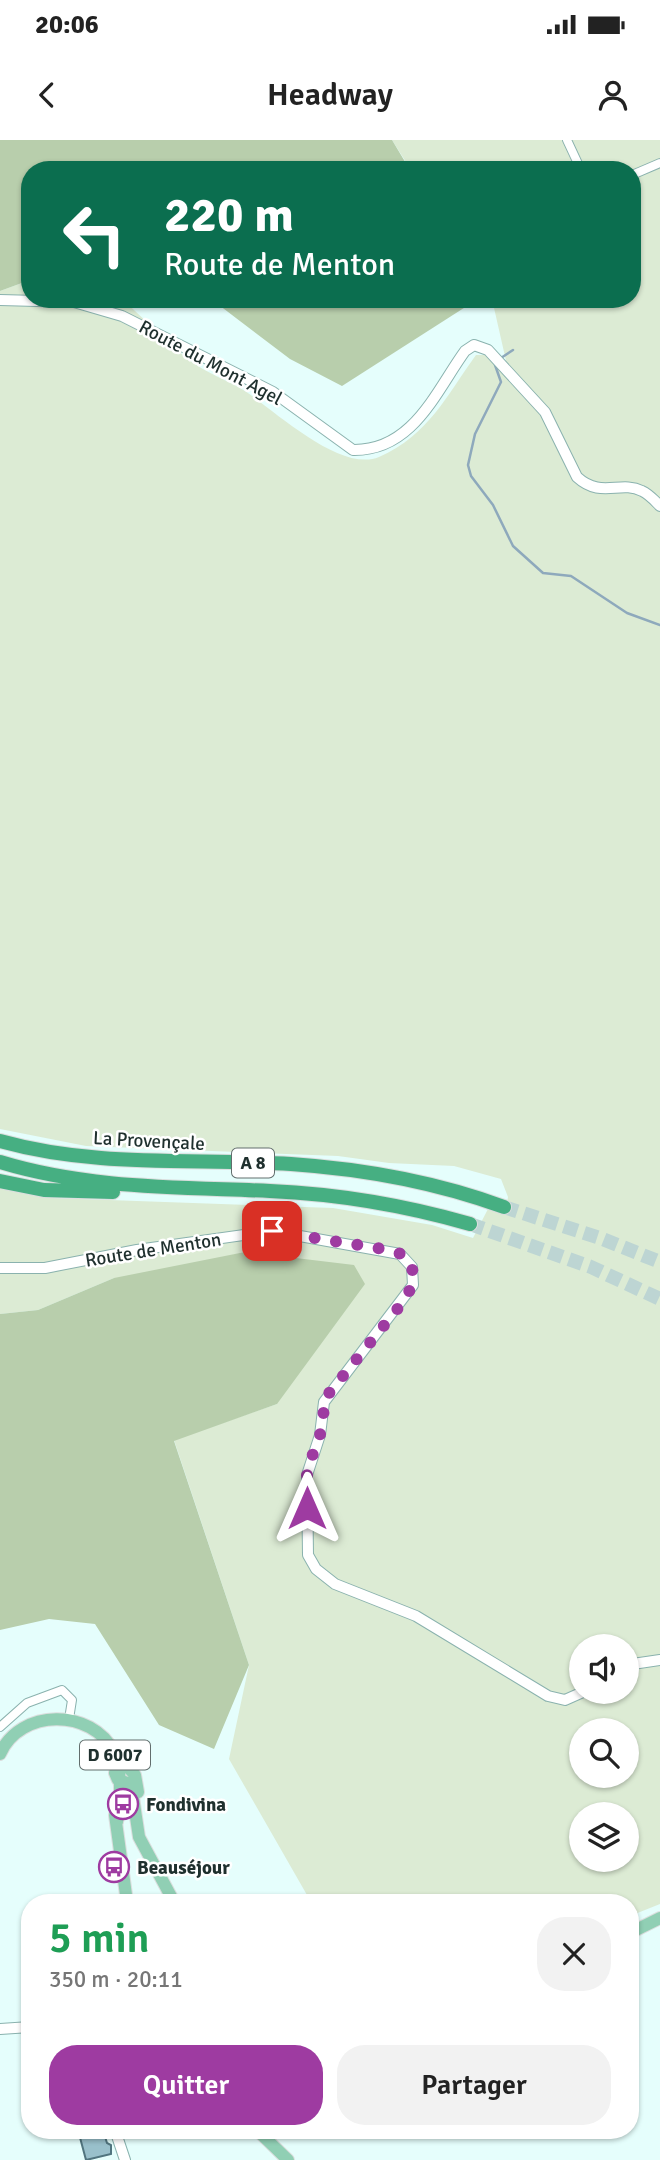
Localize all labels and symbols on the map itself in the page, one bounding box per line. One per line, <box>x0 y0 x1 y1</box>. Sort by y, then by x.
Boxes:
street label: Route du Mont Agel <box>135 315 286 411</box>
street label: La Provençale <box>92 1126 206 1156</box>
road number: A 8 <box>232 1148 274 1178</box>
pin <box>242 1201 302 1261</box>
street label: Route de Menton <box>83 1227 223 1273</box>
position arrow <box>270 1471 344 1545</box>
road number: D 6007 <box>80 1740 150 1770</box>
bus stop icon: Fondivina <box>106 1787 140 1821</box>
place label: Fondivina <box>146 1793 226 1817</box>
bus stop icon: Beauséjour <box>97 1850 131 1884</box>
place label: Beauséjour <box>137 1856 230 1880</box>

